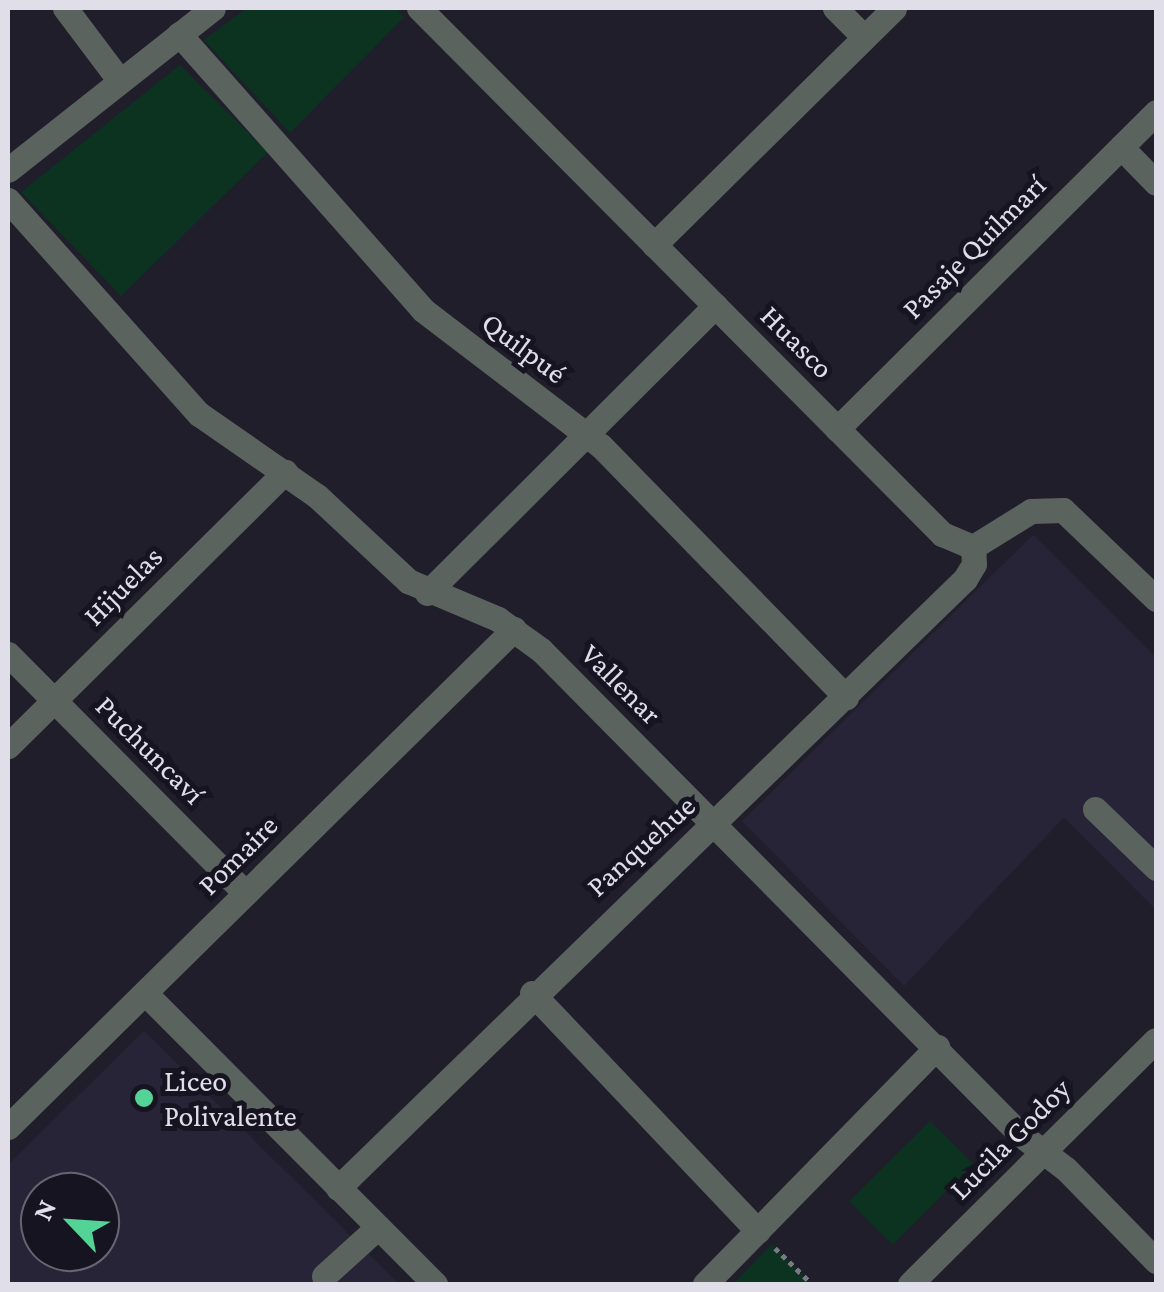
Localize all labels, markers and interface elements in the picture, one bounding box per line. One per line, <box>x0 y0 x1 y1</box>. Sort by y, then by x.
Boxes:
street label: Pasaje Quilmarí <box>895 168 1053 326</box>
street label: Huasco <box>753 298 841 386</box>
street label: Quilpué <box>475 305 573 391</box>
street label: Hijuelas <box>76 539 170 633</box>
street label: Vallenar <box>573 636 669 732</box>
street label: Puchuncaví <box>88 688 212 812</box>
street label: Panquehue <box>579 788 703 904</box>
street label: Pomaire <box>190 807 286 903</box>
place label: Liceo Polivalente <box>164 1063 297 1134</box>
street label: Lucila Godoy <box>942 1071 1078 1207</box>
marker: Liceo Polivalente <box>133 1087 155 1109</box>
north arrow <box>20 1172 120 1272</box>
text: N <box>26 1195 62 1225</box>

